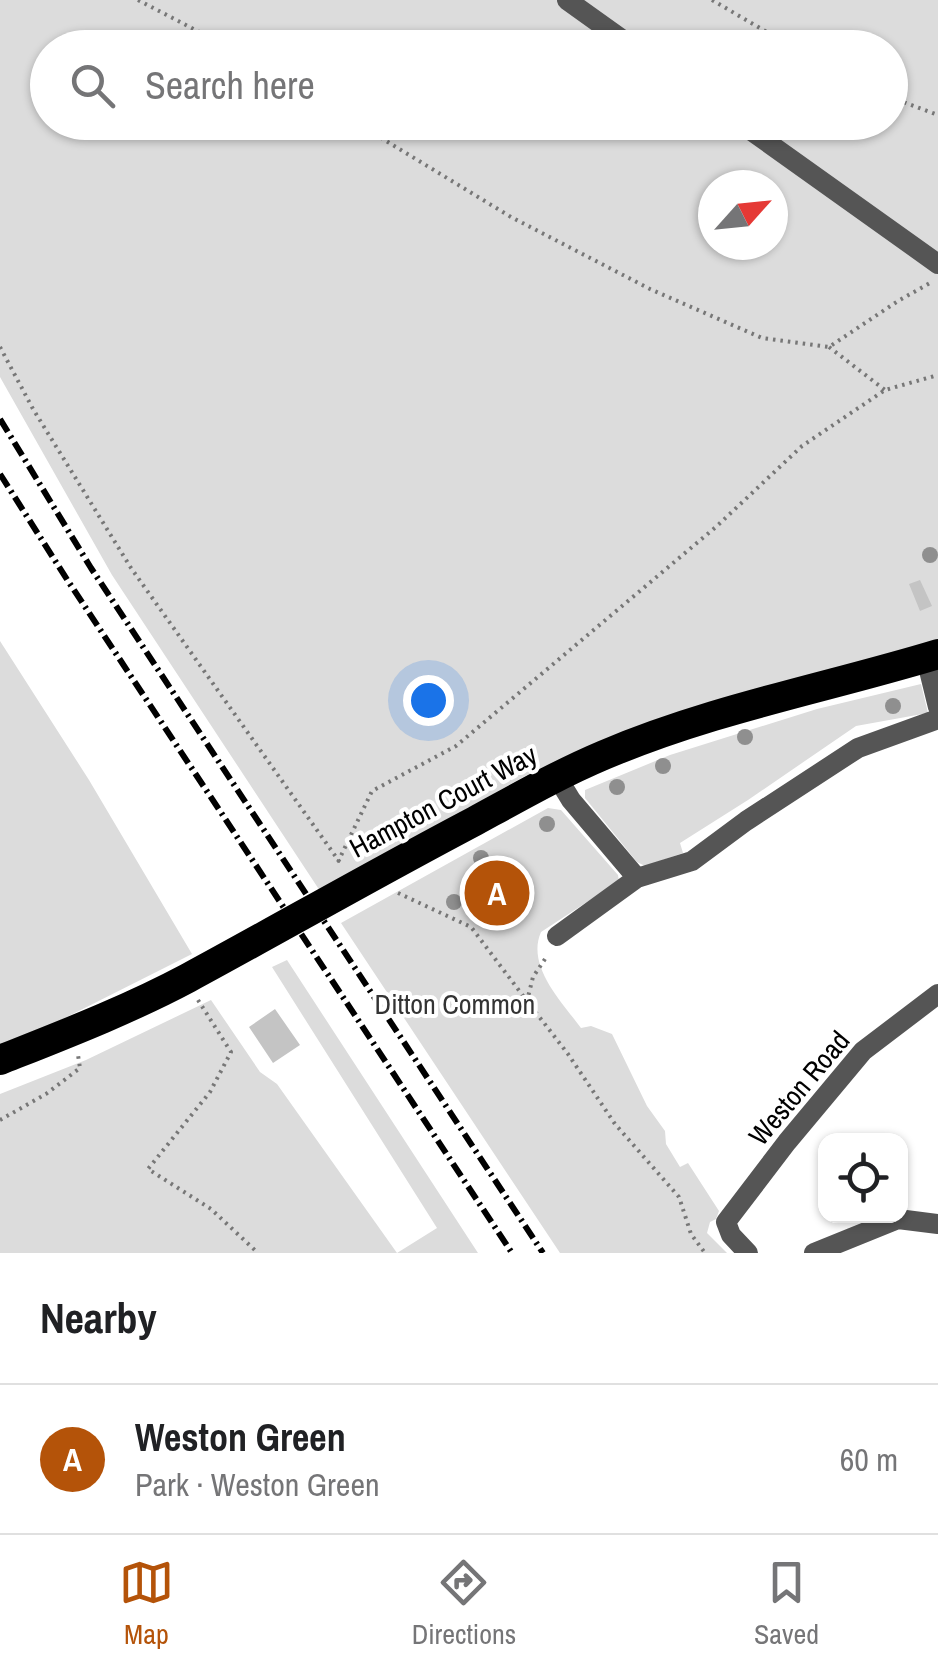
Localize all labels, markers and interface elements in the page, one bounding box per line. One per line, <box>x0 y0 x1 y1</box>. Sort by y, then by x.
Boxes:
search box <box>30 30 908 140</box>
icon: search <box>65 58 120 113</box>
text: Search here <box>145 60 315 111</box>
north arrow <box>698 170 788 260</box>
your location <box>403 675 454 726</box>
street label: Hampton Court Way <box>343 735 544 866</box>
pin: A <box>464 856 530 930</box>
park label: Ditton Common <box>375 985 535 1023</box>
street label: Weston Road <box>740 1023 858 1153</box>
map controls <box>818 1133 908 1223</box>
button: locate <box>818 1133 908 1223</box>
text: Nearby <box>40 1290 157 1346</box>
text: Weston Green <box>135 1412 346 1463</box>
text: A <box>63 1438 82 1481</box>
text: 60 m <box>840 1438 898 1481</box>
text: Park · Weston Green <box>135 1463 380 1506</box>
tab: Map <box>119 1555 174 1653</box>
tab: Directions <box>412 1555 516 1653</box>
tab: Saved <box>754 1555 819 1653</box>

